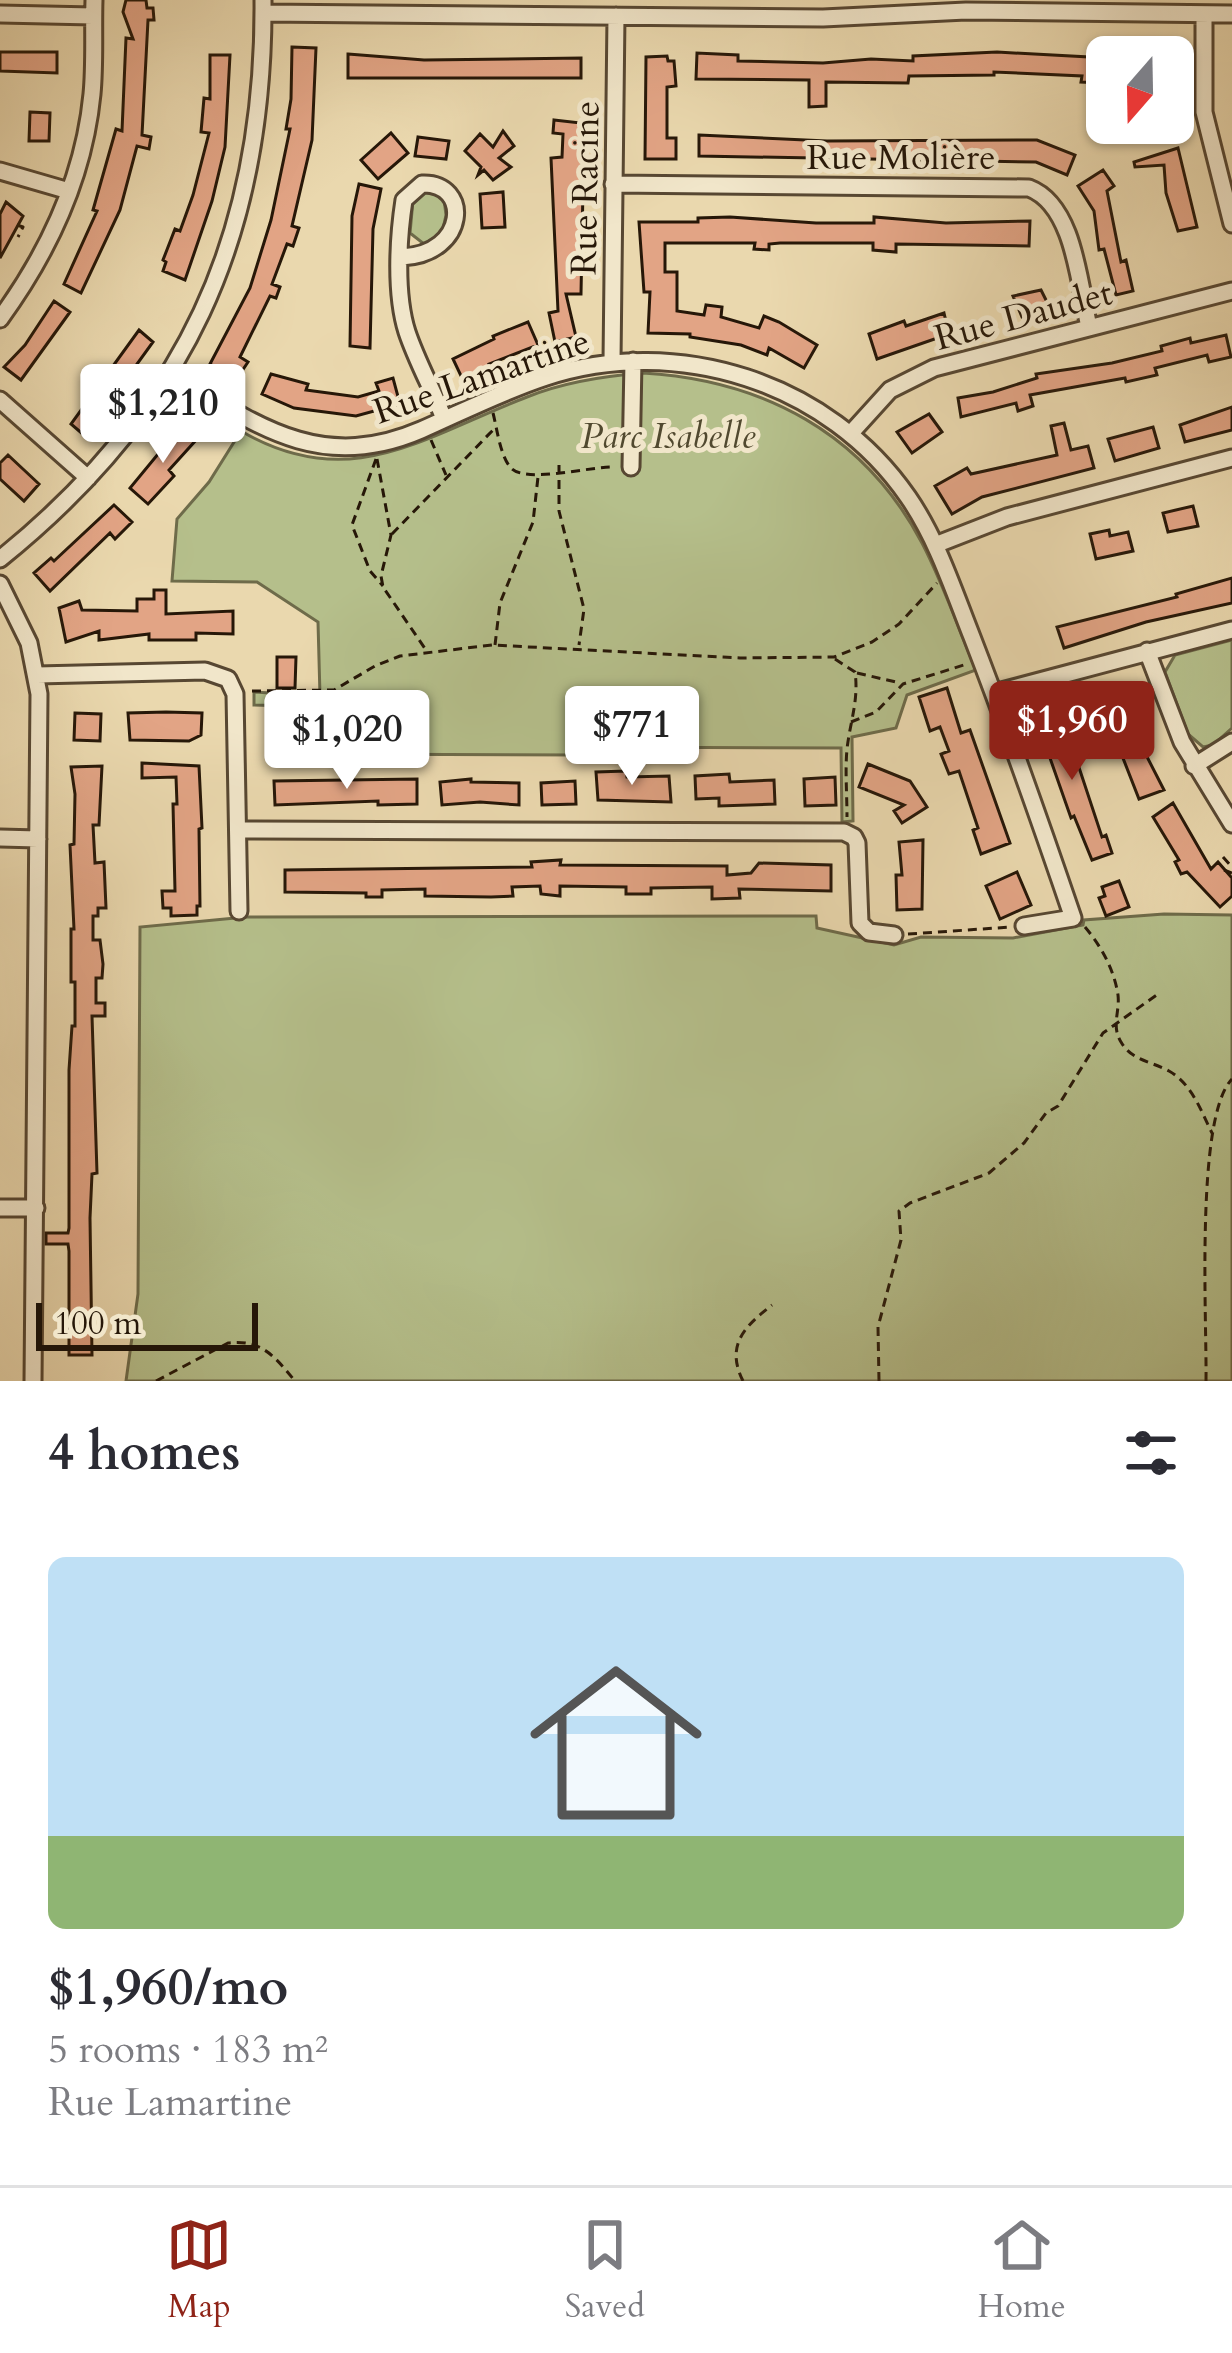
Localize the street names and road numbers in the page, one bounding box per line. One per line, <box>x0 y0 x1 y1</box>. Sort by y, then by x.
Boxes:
street label: Rue Racine <box>559 100 612 276</box>
street label: Rue Molière <box>806 133 996 182</box>
street label: Rue Daudet <box>929 268 1118 363</box>
street label: Rue Lamartine <box>367 317 596 436</box>

